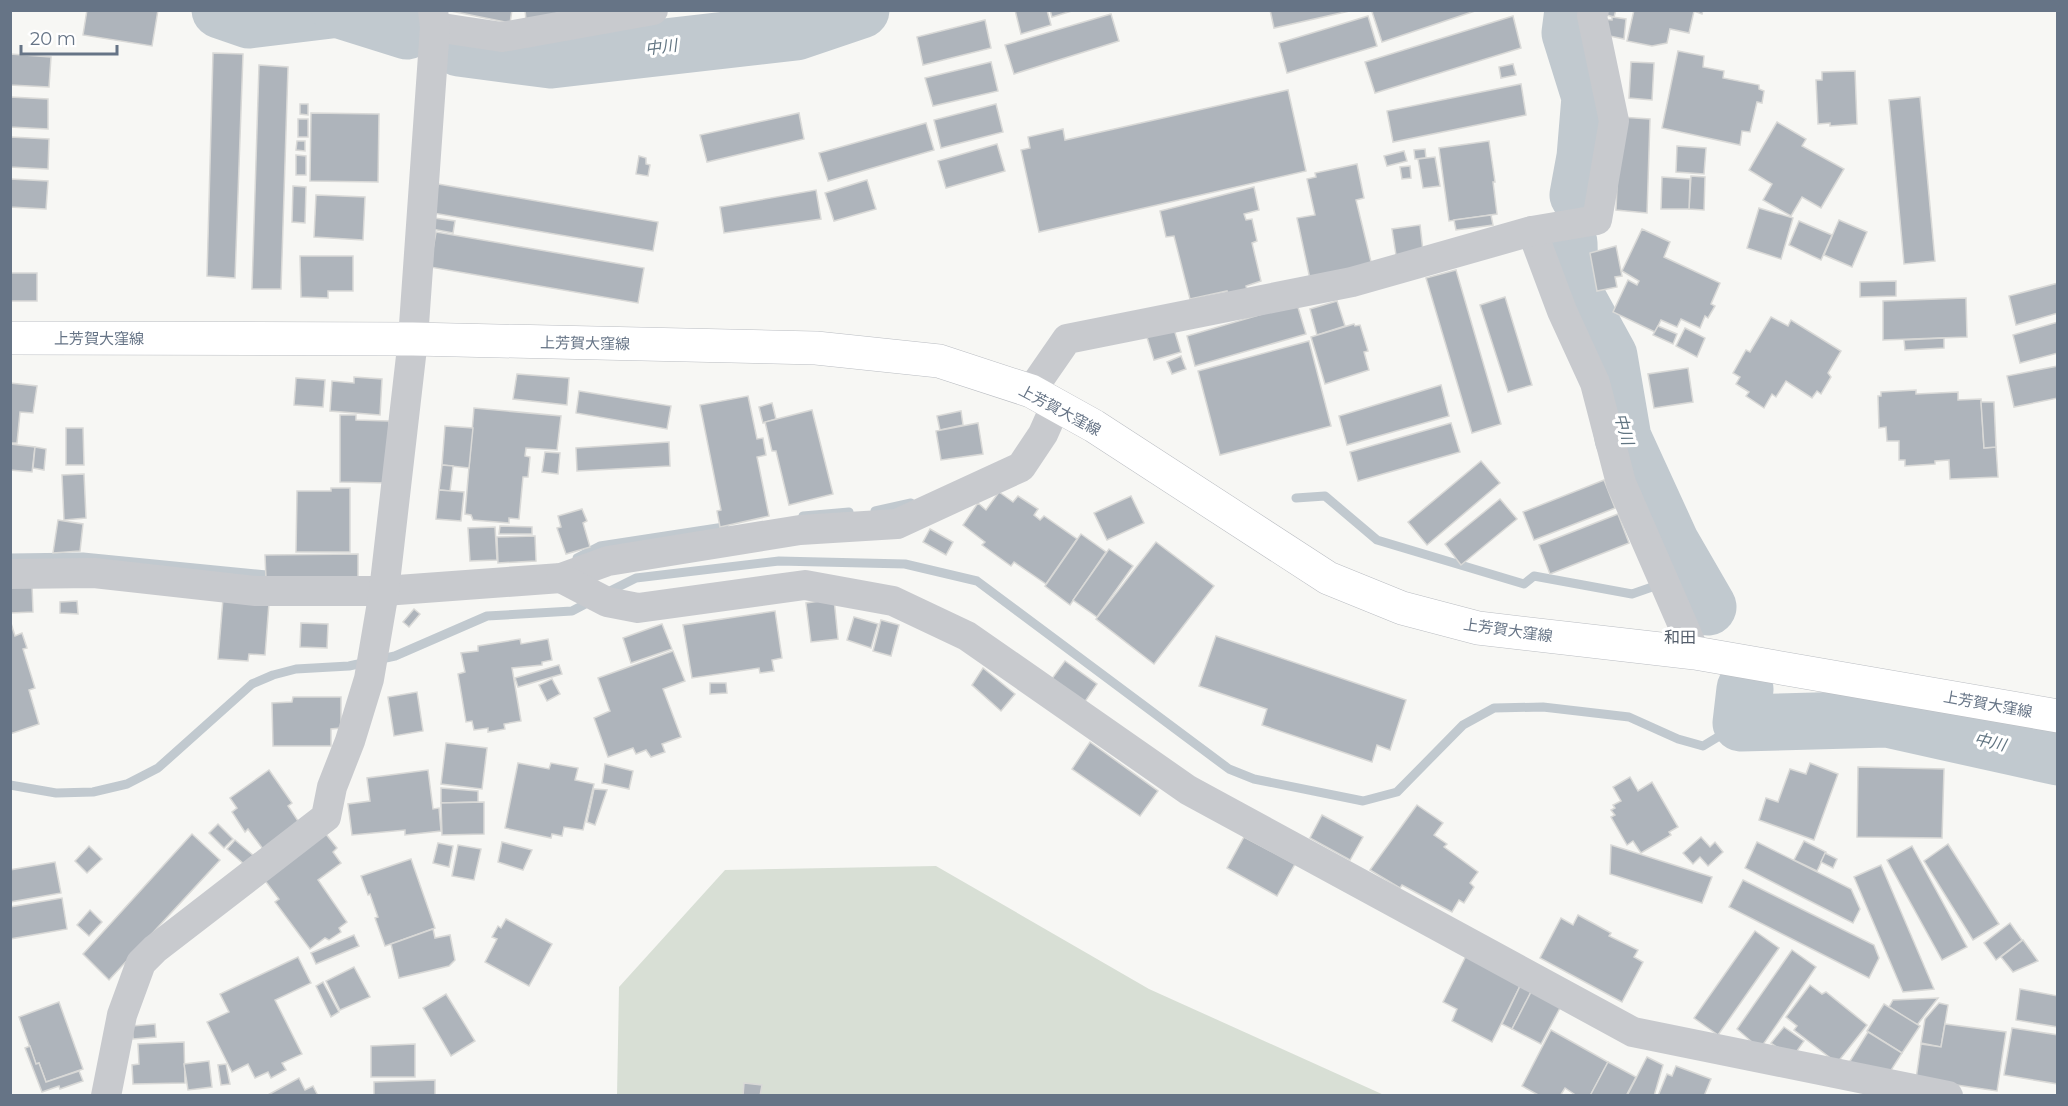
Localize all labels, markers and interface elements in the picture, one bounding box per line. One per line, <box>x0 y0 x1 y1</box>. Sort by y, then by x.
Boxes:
scale bar <box>21 18 117 56</box>
text: 20 m <box>30 28 76 50</box>
water label: 中川 <box>644 35 680 58</box>
street label: 上芳賀大窪線 <box>54 329 144 348</box>
street label: 上芳賀大窪線 <box>540 333 630 353</box>
street label: 上芳賀大窪線 <box>1016 380 1104 440</box>
water label: 中川 <box>1611 411 1638 449</box>
street label: 上芳賀大窪線 <box>1462 614 1554 646</box>
district label: 和田 <box>1664 628 1696 647</box>
street label: 上芳賀大窪線 <box>1942 687 2034 721</box>
water label: 中川 <box>1972 729 2010 755</box>

